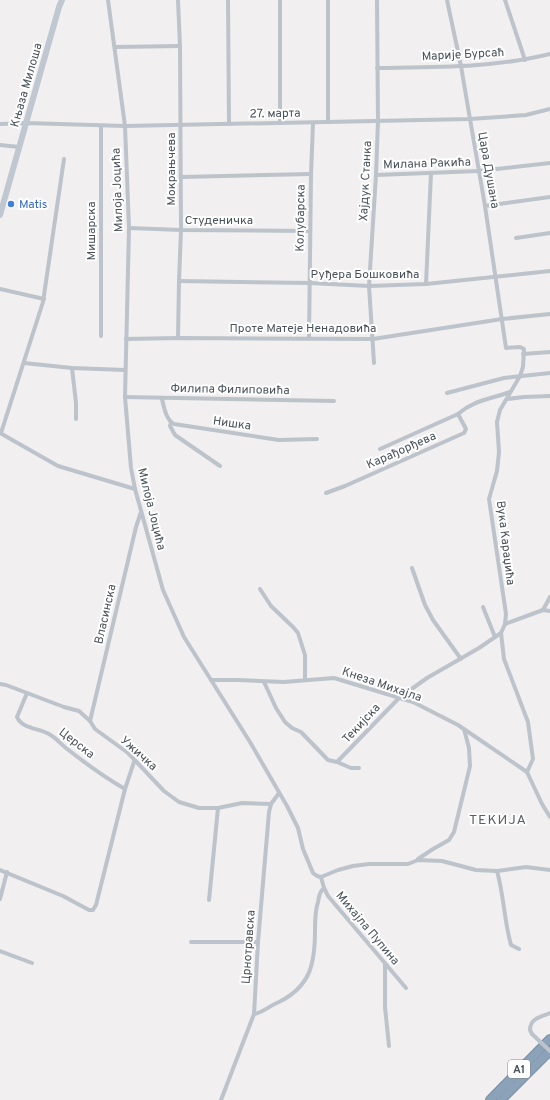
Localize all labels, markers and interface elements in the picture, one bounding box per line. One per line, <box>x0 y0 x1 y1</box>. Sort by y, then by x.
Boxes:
street label: Књаза Милоша <box>7 41 47 129</box>
street label: Марије Бурсаћ <box>421 45 505 65</box>
street label: 27. марта <box>249 106 301 122</box>
street label: Цара Душана <box>473 131 503 210</box>
street label: Мокрањчева <box>164 132 180 206</box>
street label: Хајдук Станка <box>356 140 376 222</box>
street label: Милоја Јоцића <box>109 148 127 232</box>
street label: Милана Ракића <box>383 154 471 174</box>
street label: Колубарска <box>292 184 310 252</box>
place label: Matis <box>19 197 47 213</box>
marker: Matis <box>6 199 16 209</box>
street label: Мишарска <box>84 202 100 260</box>
street label: Студеничка <box>185 213 253 229</box>
street label: Руђера Бошковића <box>311 267 419 283</box>
street label: Проте Матеје Ненадовића <box>230 321 376 337</box>
street label: Филипа Филиповића <box>170 381 290 399</box>
street label: Нишка <box>212 413 252 435</box>
street label: Карађорђева <box>364 428 439 473</box>
street label: Милоја Јоцића <box>133 466 169 552</box>
street label: Вука Караџића <box>492 500 518 586</box>
street label: Власинска <box>91 583 121 646</box>
street label: Кнеза Михајла <box>340 664 424 706</box>
street label: Текијска <box>339 700 384 747</box>
street label: Церска <box>55 725 98 763</box>
street label: Ужичка <box>116 733 160 775</box>
district label: ТЕКИЈА <box>469 812 527 829</box>
street label: Михајла Пупина <box>332 888 403 969</box>
street label: Црнотравска <box>238 909 260 985</box>
road number: A1 <box>508 1060 530 1078</box>

